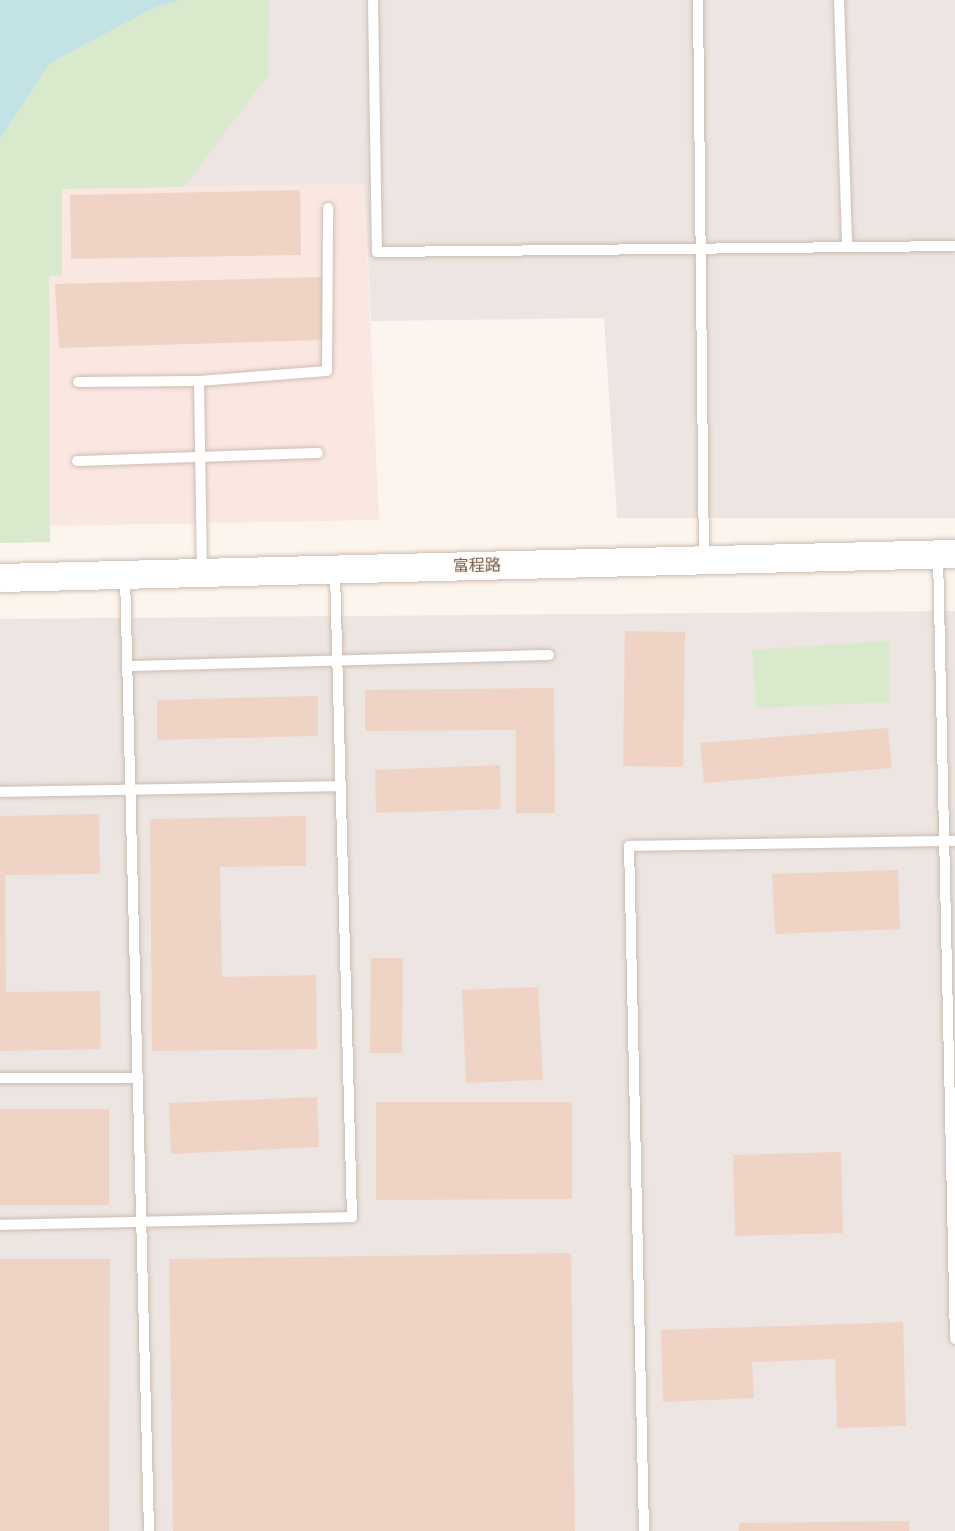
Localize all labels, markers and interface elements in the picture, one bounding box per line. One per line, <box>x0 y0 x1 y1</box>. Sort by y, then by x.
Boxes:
street label: 富程路 <box>453 555 501 575</box>

